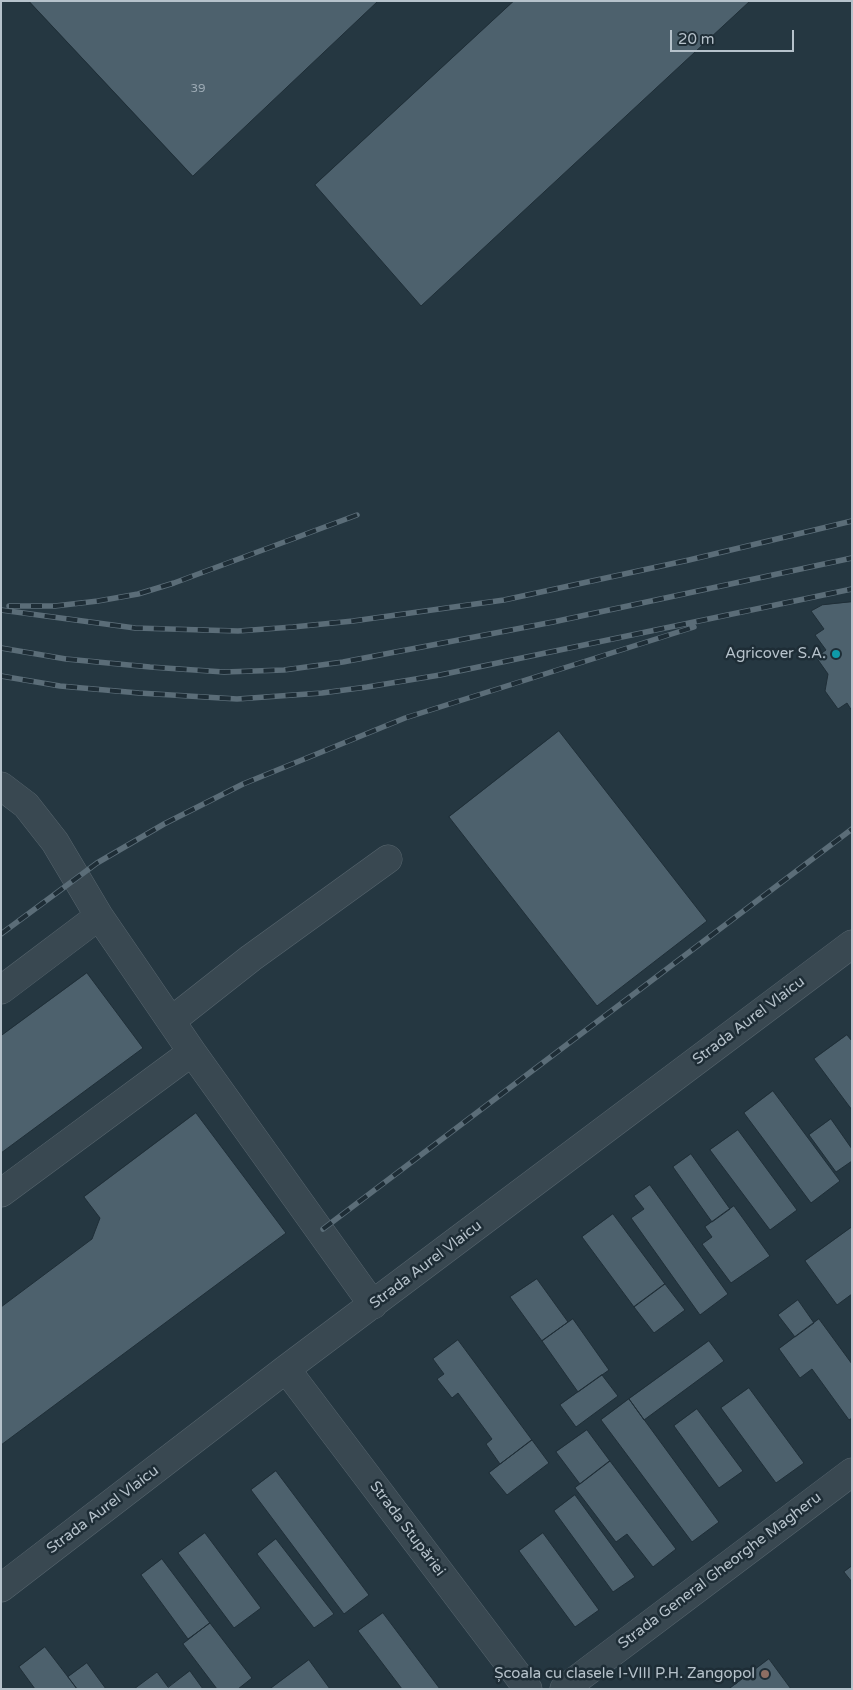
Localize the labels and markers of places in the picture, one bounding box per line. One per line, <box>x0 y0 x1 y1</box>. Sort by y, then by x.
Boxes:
place label: Agricover S.A. <box>725 645 826 663</box>
marker: Agricover S.A. <box>830 648 842 660</box>
place label: Școala cu clasele I-VIII P.H. Zangopol <box>494 1665 755 1683</box>
marker: Școala cu clasele I-VIII P.H. Zangopol <box>759 1668 771 1680</box>

